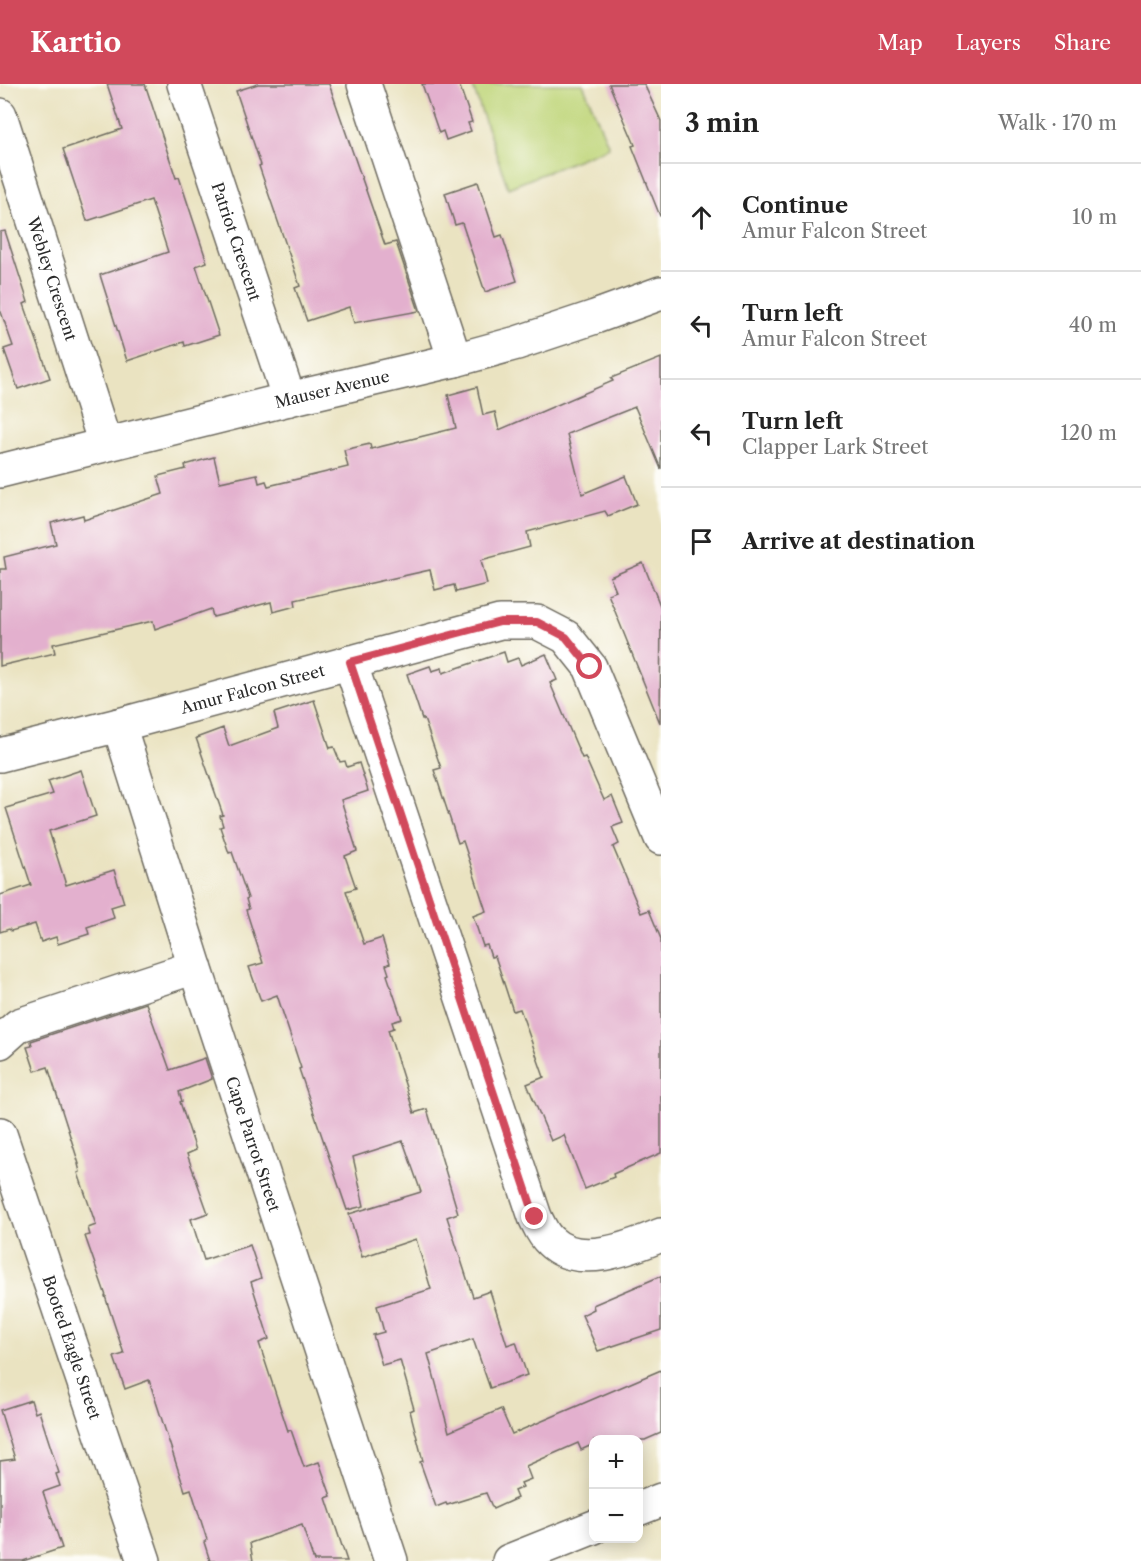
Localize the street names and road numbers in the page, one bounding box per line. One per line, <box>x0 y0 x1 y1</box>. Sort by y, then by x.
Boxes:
street label: Patriot Crescent <box>207 180 266 304</box>
street label: Webley Crescent <box>23 214 82 344</box>
street label: Mauser Avenue <box>273 366 391 412</box>
street label: Amur Falcon Street <box>177 660 327 718</box>
street label: Cape Parrot Street <box>222 1074 285 1214</box>
street label: Booted Eagle Street <box>38 1273 106 1422</box>

